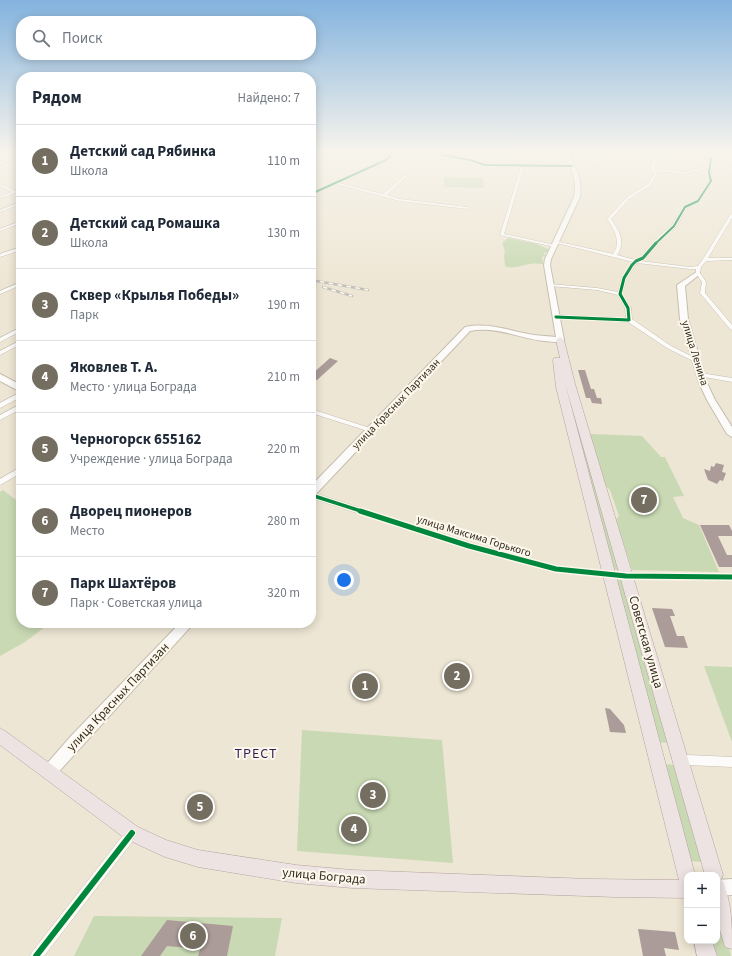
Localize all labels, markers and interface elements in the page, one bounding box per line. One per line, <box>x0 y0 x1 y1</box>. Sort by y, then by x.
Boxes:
search box <box>16 16 316 60</box>
icon: search <box>30 27 52 49</box>
text: Поиск <box>62 28 103 49</box>
text: Рядом <box>32 86 82 110</box>
text: Найдено: 7 <box>238 89 300 107</box>
text: Детский сад Рябинка <box>70 141 216 162</box>
text: 1 <box>42 152 48 170</box>
text: 110 m <box>267 152 300 170</box>
text: Школа <box>70 162 108 180</box>
text: Детский сад Ромашка <box>70 213 220 234</box>
text: 2 <box>42 224 48 242</box>
text: 130 m <box>267 224 300 242</box>
text: Школа <box>70 234 108 252</box>
text: Сквер «Крылья Победы» <box>70 285 239 306</box>
text: 3 <box>42 296 48 314</box>
text: 190 m <box>267 296 300 314</box>
text: Парк <box>70 306 99 324</box>
street label: улица Ленина <box>678 319 712 387</box>
street label: улица Красных Партизан <box>349 355 443 453</box>
text: Яковлев Т. А. <box>70 357 158 378</box>
text: 4 <box>42 368 48 386</box>
text: 210 m <box>267 368 300 386</box>
text: Место · улица Бограда <box>70 378 197 396</box>
text: Черногорск 655162 <box>70 429 202 450</box>
text: 5 <box>42 440 48 458</box>
text: 220 m <box>267 440 300 458</box>
text: Учреждение · улица Бограда <box>70 450 232 468</box>
pin: 7 <box>631 485 657 515</box>
text: Дворец пионеров <box>70 501 192 522</box>
street label: улица Максима Горького <box>415 511 533 561</box>
text: 6 <box>42 512 48 530</box>
text: 280 m <box>267 512 300 530</box>
text: Место <box>70 522 105 540</box>
your location <box>334 570 354 590</box>
text: Парк Шахтёров <box>70 573 176 594</box>
text: 7 <box>42 584 48 602</box>
text: 320 m <box>267 584 300 602</box>
text: Парк · Советская улица <box>70 594 202 612</box>
street label: Советская улица <box>624 594 668 690</box>
street label: улица Красных Партизан <box>63 638 173 756</box>
pin: 2 <box>444 661 470 691</box>
pin: 1 <box>352 671 378 701</box>
district label: ТРЕСТ <box>234 744 278 764</box>
pin: 3 <box>360 780 386 810</box>
pin: 5 <box>187 792 213 822</box>
pin: 4 <box>341 814 367 844</box>
street label: улица Бограда <box>282 863 366 889</box>
map controls <box>684 872 720 944</box>
button: + <box>684 872 720 908</box>
button: − <box>684 908 720 944</box>
pin: 6 <box>180 921 206 951</box>

